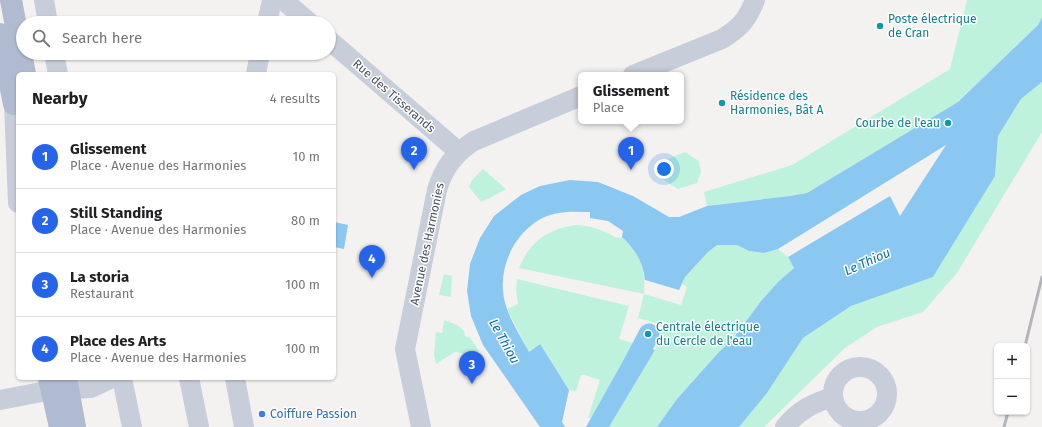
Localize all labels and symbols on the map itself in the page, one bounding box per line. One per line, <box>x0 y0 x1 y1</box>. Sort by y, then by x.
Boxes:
place label: Poste électrique de Cran <box>888 12 976 40</box>
marker: Poste électrique de Cran <box>875 21 885 31</box>
street label: Rue des Tisserands <box>350 57 438 136</box>
place label: Résidence des Harmonies, Bât A <box>730 89 824 117</box>
marker: Résidence des Harmonies, Bât A <box>717 98 727 108</box>
place label: Courbe de l'eau <box>855 116 940 130</box>
marker: Courbe de l'eau <box>943 118 953 128</box>
pin: 2 <box>401 137 427 170</box>
pin: 1 <box>618 137 644 170</box>
your location <box>654 159 674 179</box>
street label: Avenue des Harmonies <box>407 181 447 306</box>
pin: 4 <box>359 245 385 278</box>
water label: Le Thiou <box>842 245 893 278</box>
water label: Le Thiou <box>486 316 523 366</box>
place label: Centrale électrique du Cercle de l'eau <box>656 320 760 348</box>
marker: Centrale électrique du Cercle de l'eau <box>643 329 653 339</box>
pin: 3 <box>459 351 485 384</box>
place label: Coiffure Passion <box>270 407 357 421</box>
marker: Coiffure Passion <box>257 409 267 419</box>

